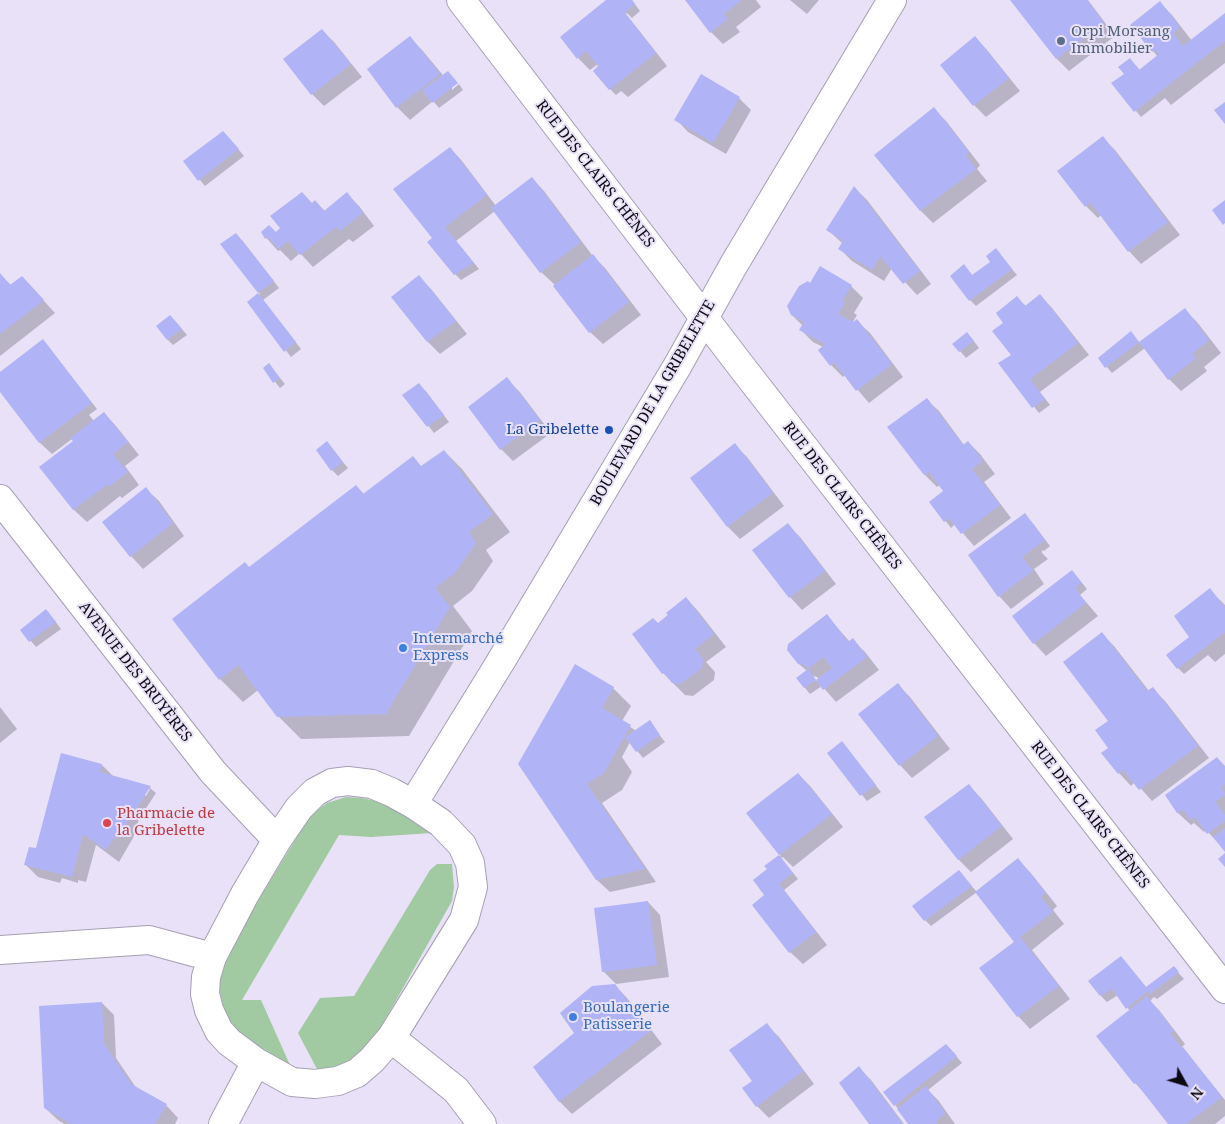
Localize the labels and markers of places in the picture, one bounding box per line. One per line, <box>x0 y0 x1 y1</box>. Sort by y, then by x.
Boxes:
place label: Orpi Morsang Immobilier <box>1071 23 1170 58</box>
marker: Orpi Morsang Immobilier <box>1055 35 1067 47</box>
place label: La Gribelette <box>506 421 599 439</box>
marker: La Gribelette <box>603 424 615 436</box>
place label: Intermarché Express <box>413 630 503 665</box>
marker: Intermarché Express <box>397 642 409 654</box>
place label: Pharmacie de la Gribelette <box>117 805 215 840</box>
marker: Pharmacie de la Gribelette <box>101 817 113 829</box>
place label: Boulangerie Patisserie <box>583 999 670 1034</box>
marker: Boulangerie Patisserie <box>567 1011 579 1023</box>

